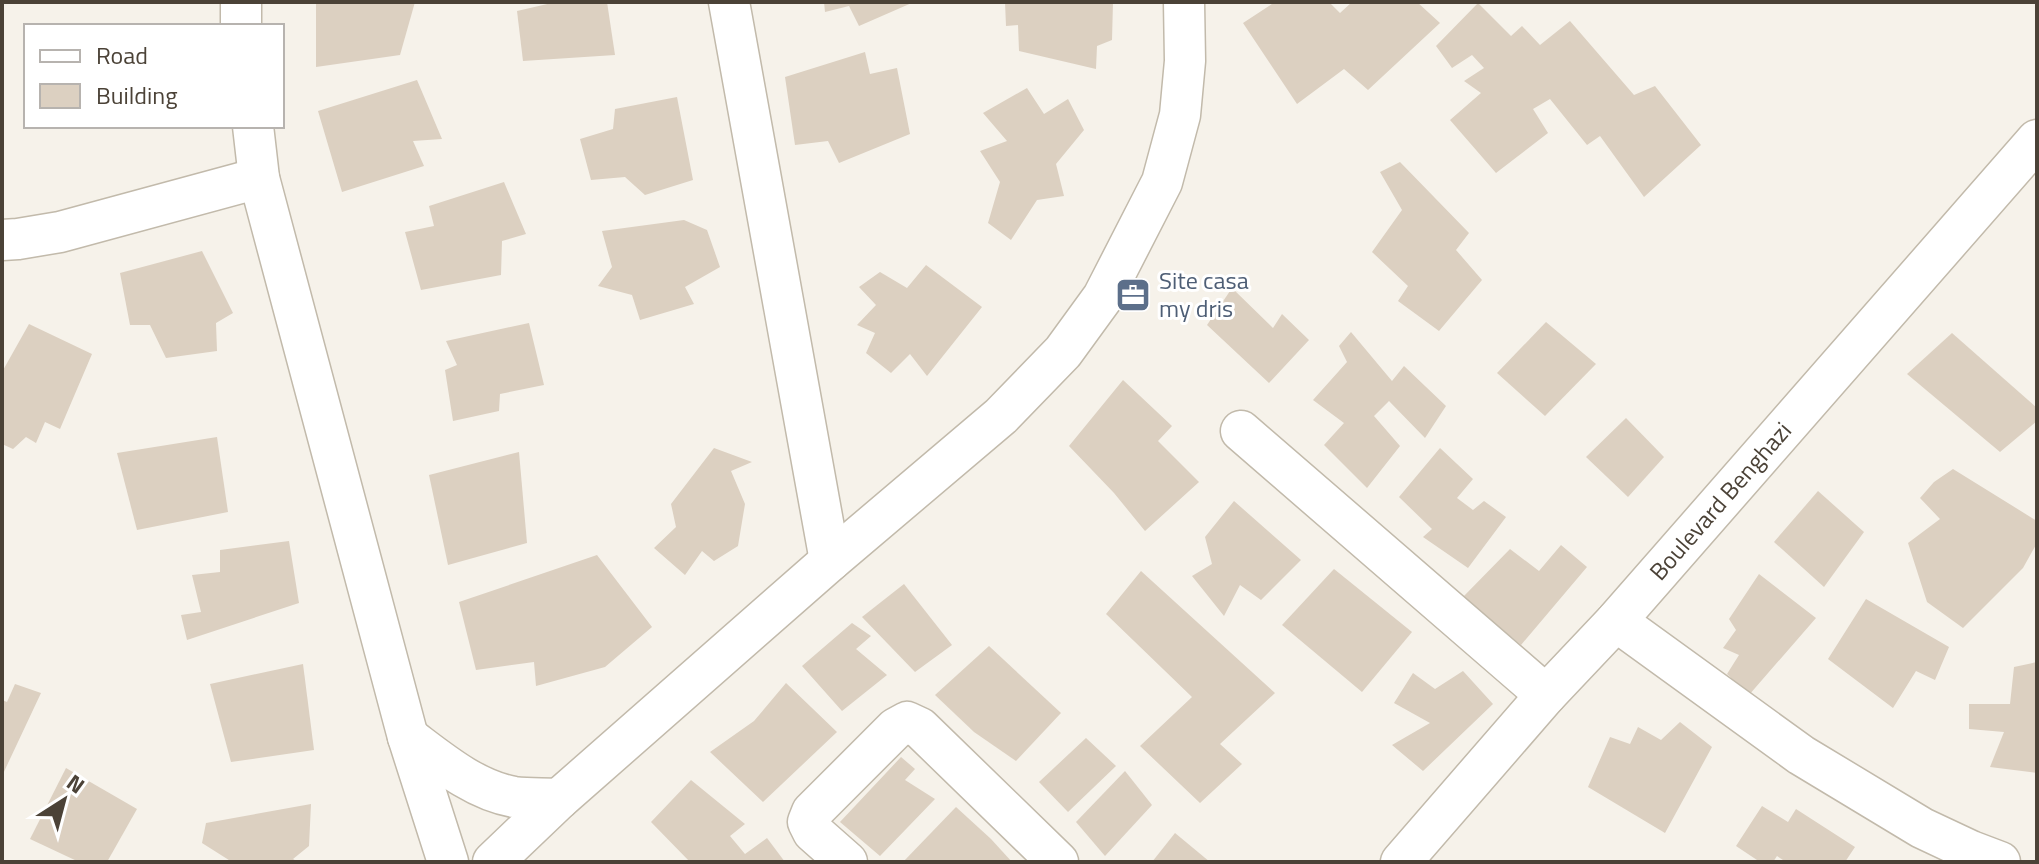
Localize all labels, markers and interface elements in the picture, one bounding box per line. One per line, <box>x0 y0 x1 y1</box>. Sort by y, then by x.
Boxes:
legend <box>24 24 284 128</box>
text: Road <box>96 37 148 73</box>
text: Building <box>96 77 178 113</box>
place label: Site casa my dris <box>1159 262 1249 326</box>
office icon: Site casa my dris <box>1114 276 1152 314</box>
street label: Boulevard Benghazi <box>1640 413 1799 588</box>
north arrow <box>24 760 104 840</box>
text: N <box>60 766 92 802</box>

